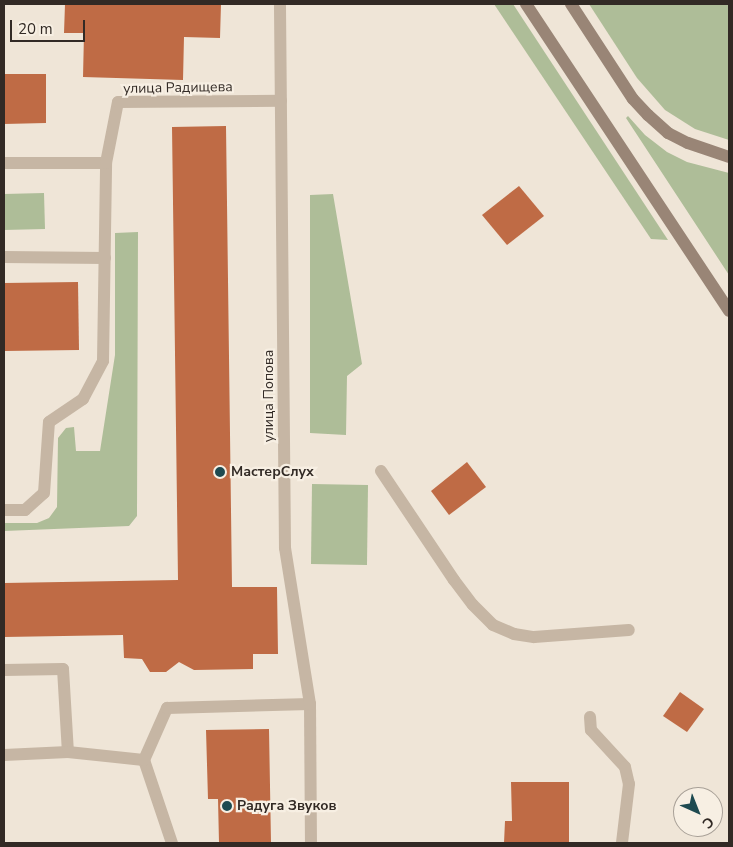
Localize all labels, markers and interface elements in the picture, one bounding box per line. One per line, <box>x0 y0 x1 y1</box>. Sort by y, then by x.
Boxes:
scale bar <box>12 10 88 42</box>
text: 20 m <box>18 19 53 39</box>
street label: улица Радищева <box>123 79 233 97</box>
street label: улица Попова <box>261 350 277 442</box>
place label: МастерСлух <box>231 464 314 480</box>
marker: МастерСлух <box>213 465 227 479</box>
north arrow <box>673 787 723 837</box>
place label: Радуга Звуков <box>237 798 336 814</box>
marker: Радуга Звуков <box>221 800 233 812</box>
text: С <box>698 812 718 833</box>

